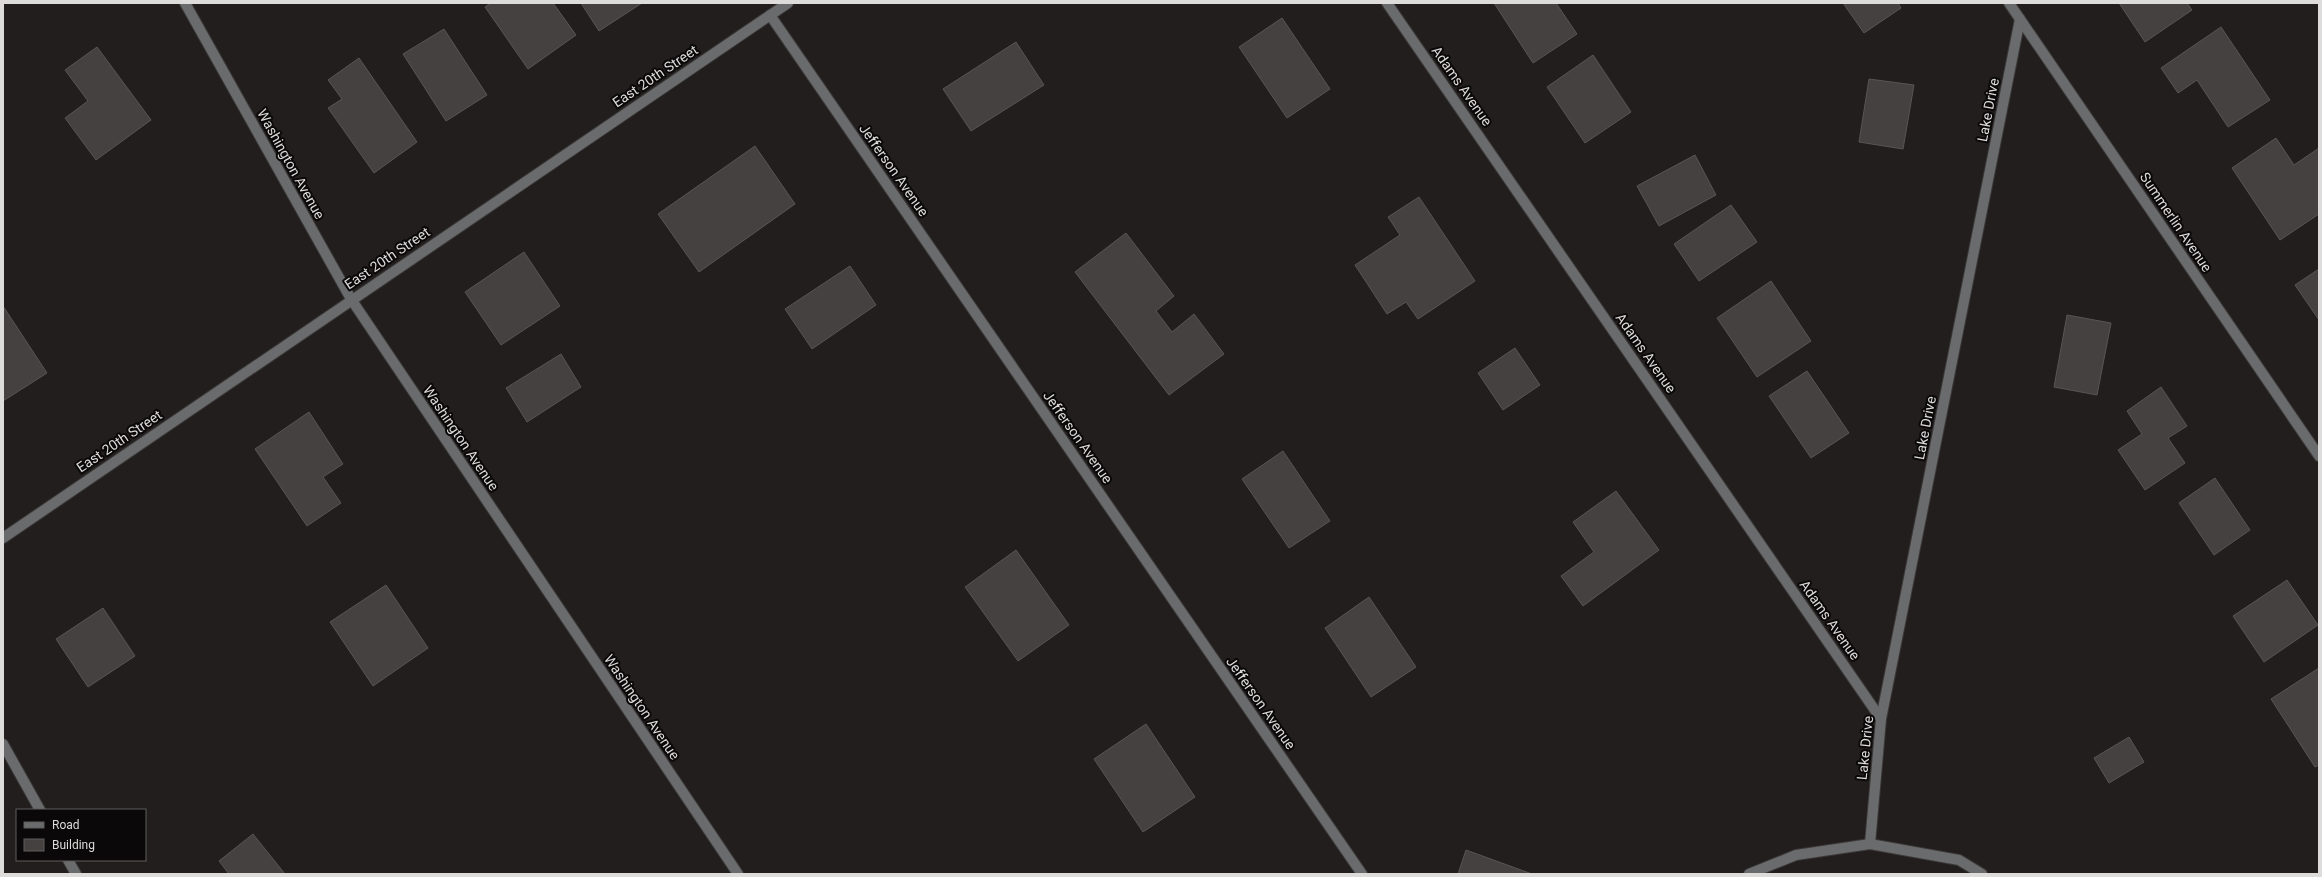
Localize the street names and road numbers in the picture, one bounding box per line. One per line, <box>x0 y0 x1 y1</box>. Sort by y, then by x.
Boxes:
street label: East 20th Street <box>609 41 701 110</box>
street label: Adams Avenue <box>1429 43 1495 129</box>
street label: Lake Drive <box>1974 77 2002 143</box>
street label: Washington Avenue <box>254 106 328 222</box>
street label: Jefferson Avenue <box>856 121 932 219</box>
street label: Summerlin Avenue <box>2137 169 2215 275</box>
street label: East 20th Street <box>341 223 433 292</box>
street label: Adams Avenue <box>1613 310 1679 396</box>
street label: Washington Avenue <box>420 382 502 494</box>
street label: Jefferson Avenue <box>1040 388 1116 486</box>
street label: Lake Drive <box>1911 395 1939 461</box>
street label: East 20th Street <box>73 406 165 475</box>
street label: Adams Avenue <box>1797 577 1863 663</box>
street label: Washington Avenue <box>601 651 683 763</box>
street label: Jefferson Avenue <box>1223 654 1299 752</box>
street label: Lake Drive <box>1854 715 1876 781</box>

